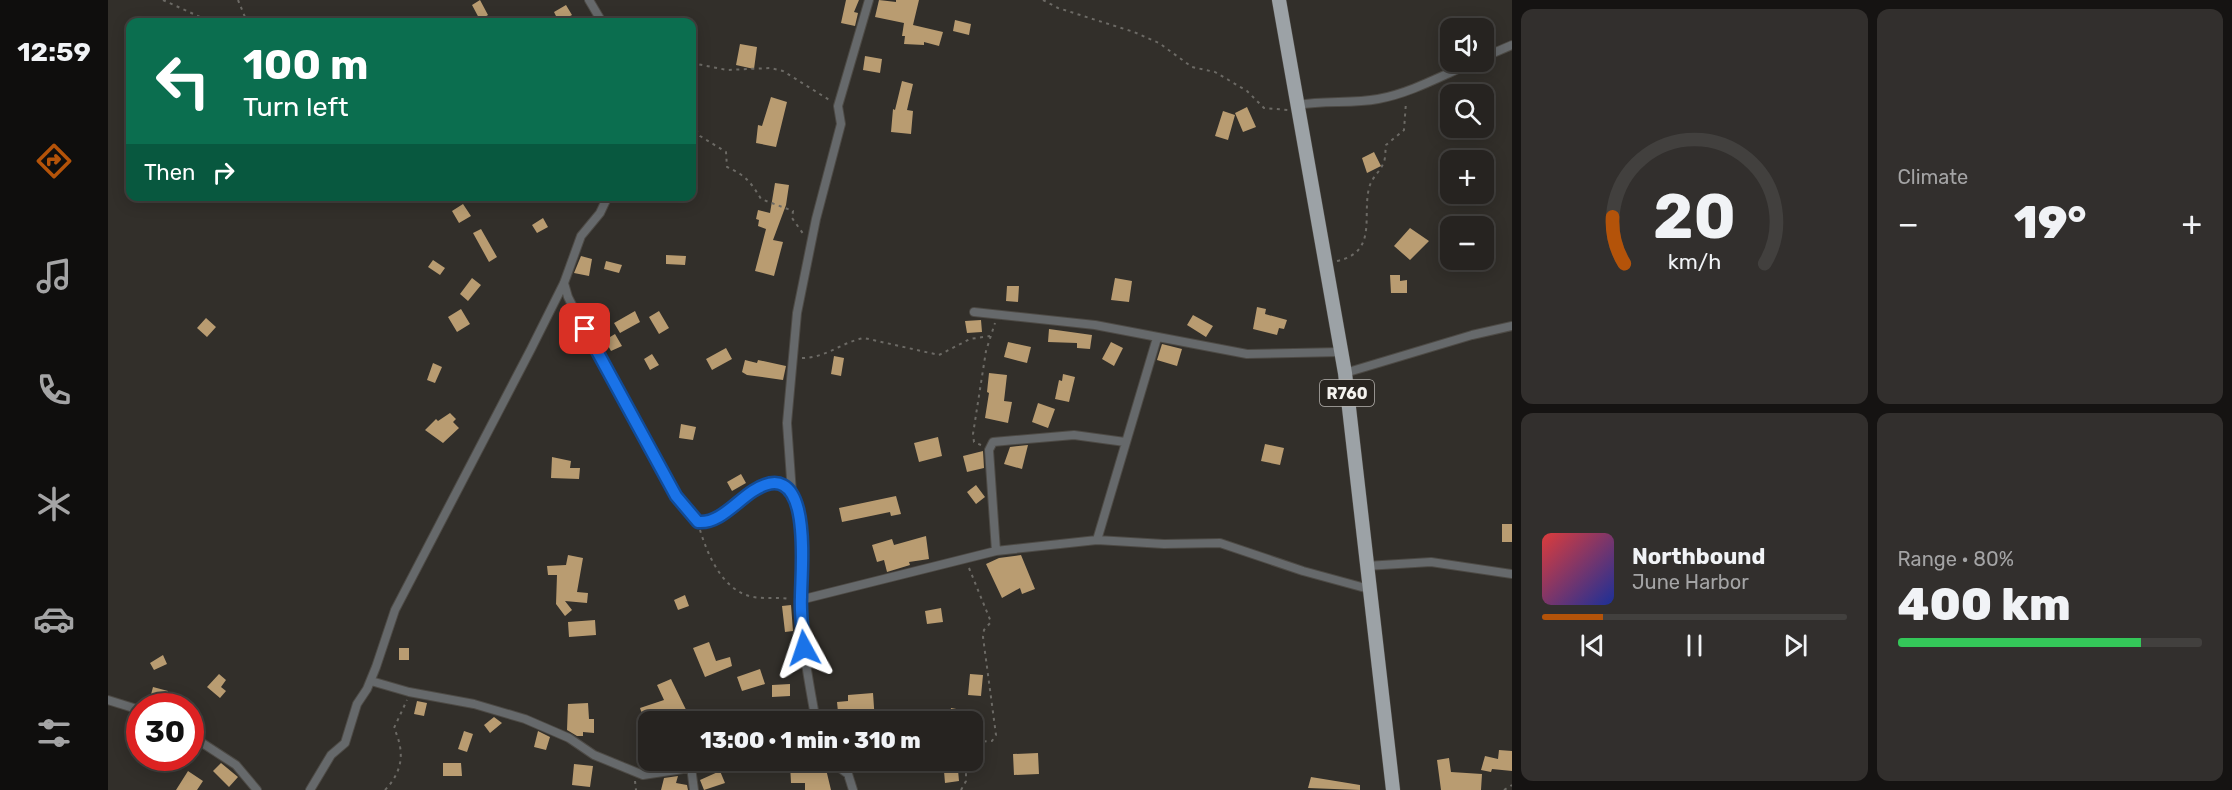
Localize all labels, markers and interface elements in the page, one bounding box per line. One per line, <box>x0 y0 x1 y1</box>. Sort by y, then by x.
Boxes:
map controls <box>1440 18 1494 270</box>
button: sound <box>1440 18 1494 72</box>
text: 12:59 <box>17 36 91 68</box>
text: 100 m <box>243 40 368 90</box>
icon: left <box>144 42 222 120</box>
button: search <box>1440 84 1494 138</box>
text: Turn left <box>243 91 348 123</box>
icon: directions <box>33 140 75 182</box>
button: + <box>1440 150 1494 204</box>
icon: right <box>207 156 240 189</box>
text: Then <box>144 159 195 186</box>
text: Climate <box>1898 165 1968 189</box>
text: 20 <box>1653 180 1736 254</box>
text: 19° <box>2014 196 2086 249</box>
text: − <box>1898 204 1919 243</box>
text: + <box>2181 204 2202 243</box>
button: − <box>1440 216 1494 270</box>
text: km/h <box>1667 249 1721 274</box>
icon: music <box>33 255 75 297</box>
pin <box>559 303 610 354</box>
icon: arrive <box>568 312 601 345</box>
icon: phone <box>33 369 75 411</box>
road number: R760 <box>1320 380 1374 406</box>
icon: climate <box>33 483 75 525</box>
text: Northbound <box>1632 543 1765 570</box>
text: Range · 80% <box>1898 547 2014 571</box>
text: June Harbor <box>1632 570 1749 594</box>
text: 400 km <box>1898 578 2071 631</box>
icon: car <box>33 598 75 640</box>
position arrow <box>772 616 836 680</box>
icon: previous <box>1576 629 1609 662</box>
icon: pause <box>1678 629 1711 662</box>
icon: next <box>1779 629 1812 662</box>
speed limit sign: 30 <box>126 693 204 771</box>
icon: filters <box>33 712 75 754</box>
text: 13:00 · 1 min · 310 m <box>700 727 921 754</box>

